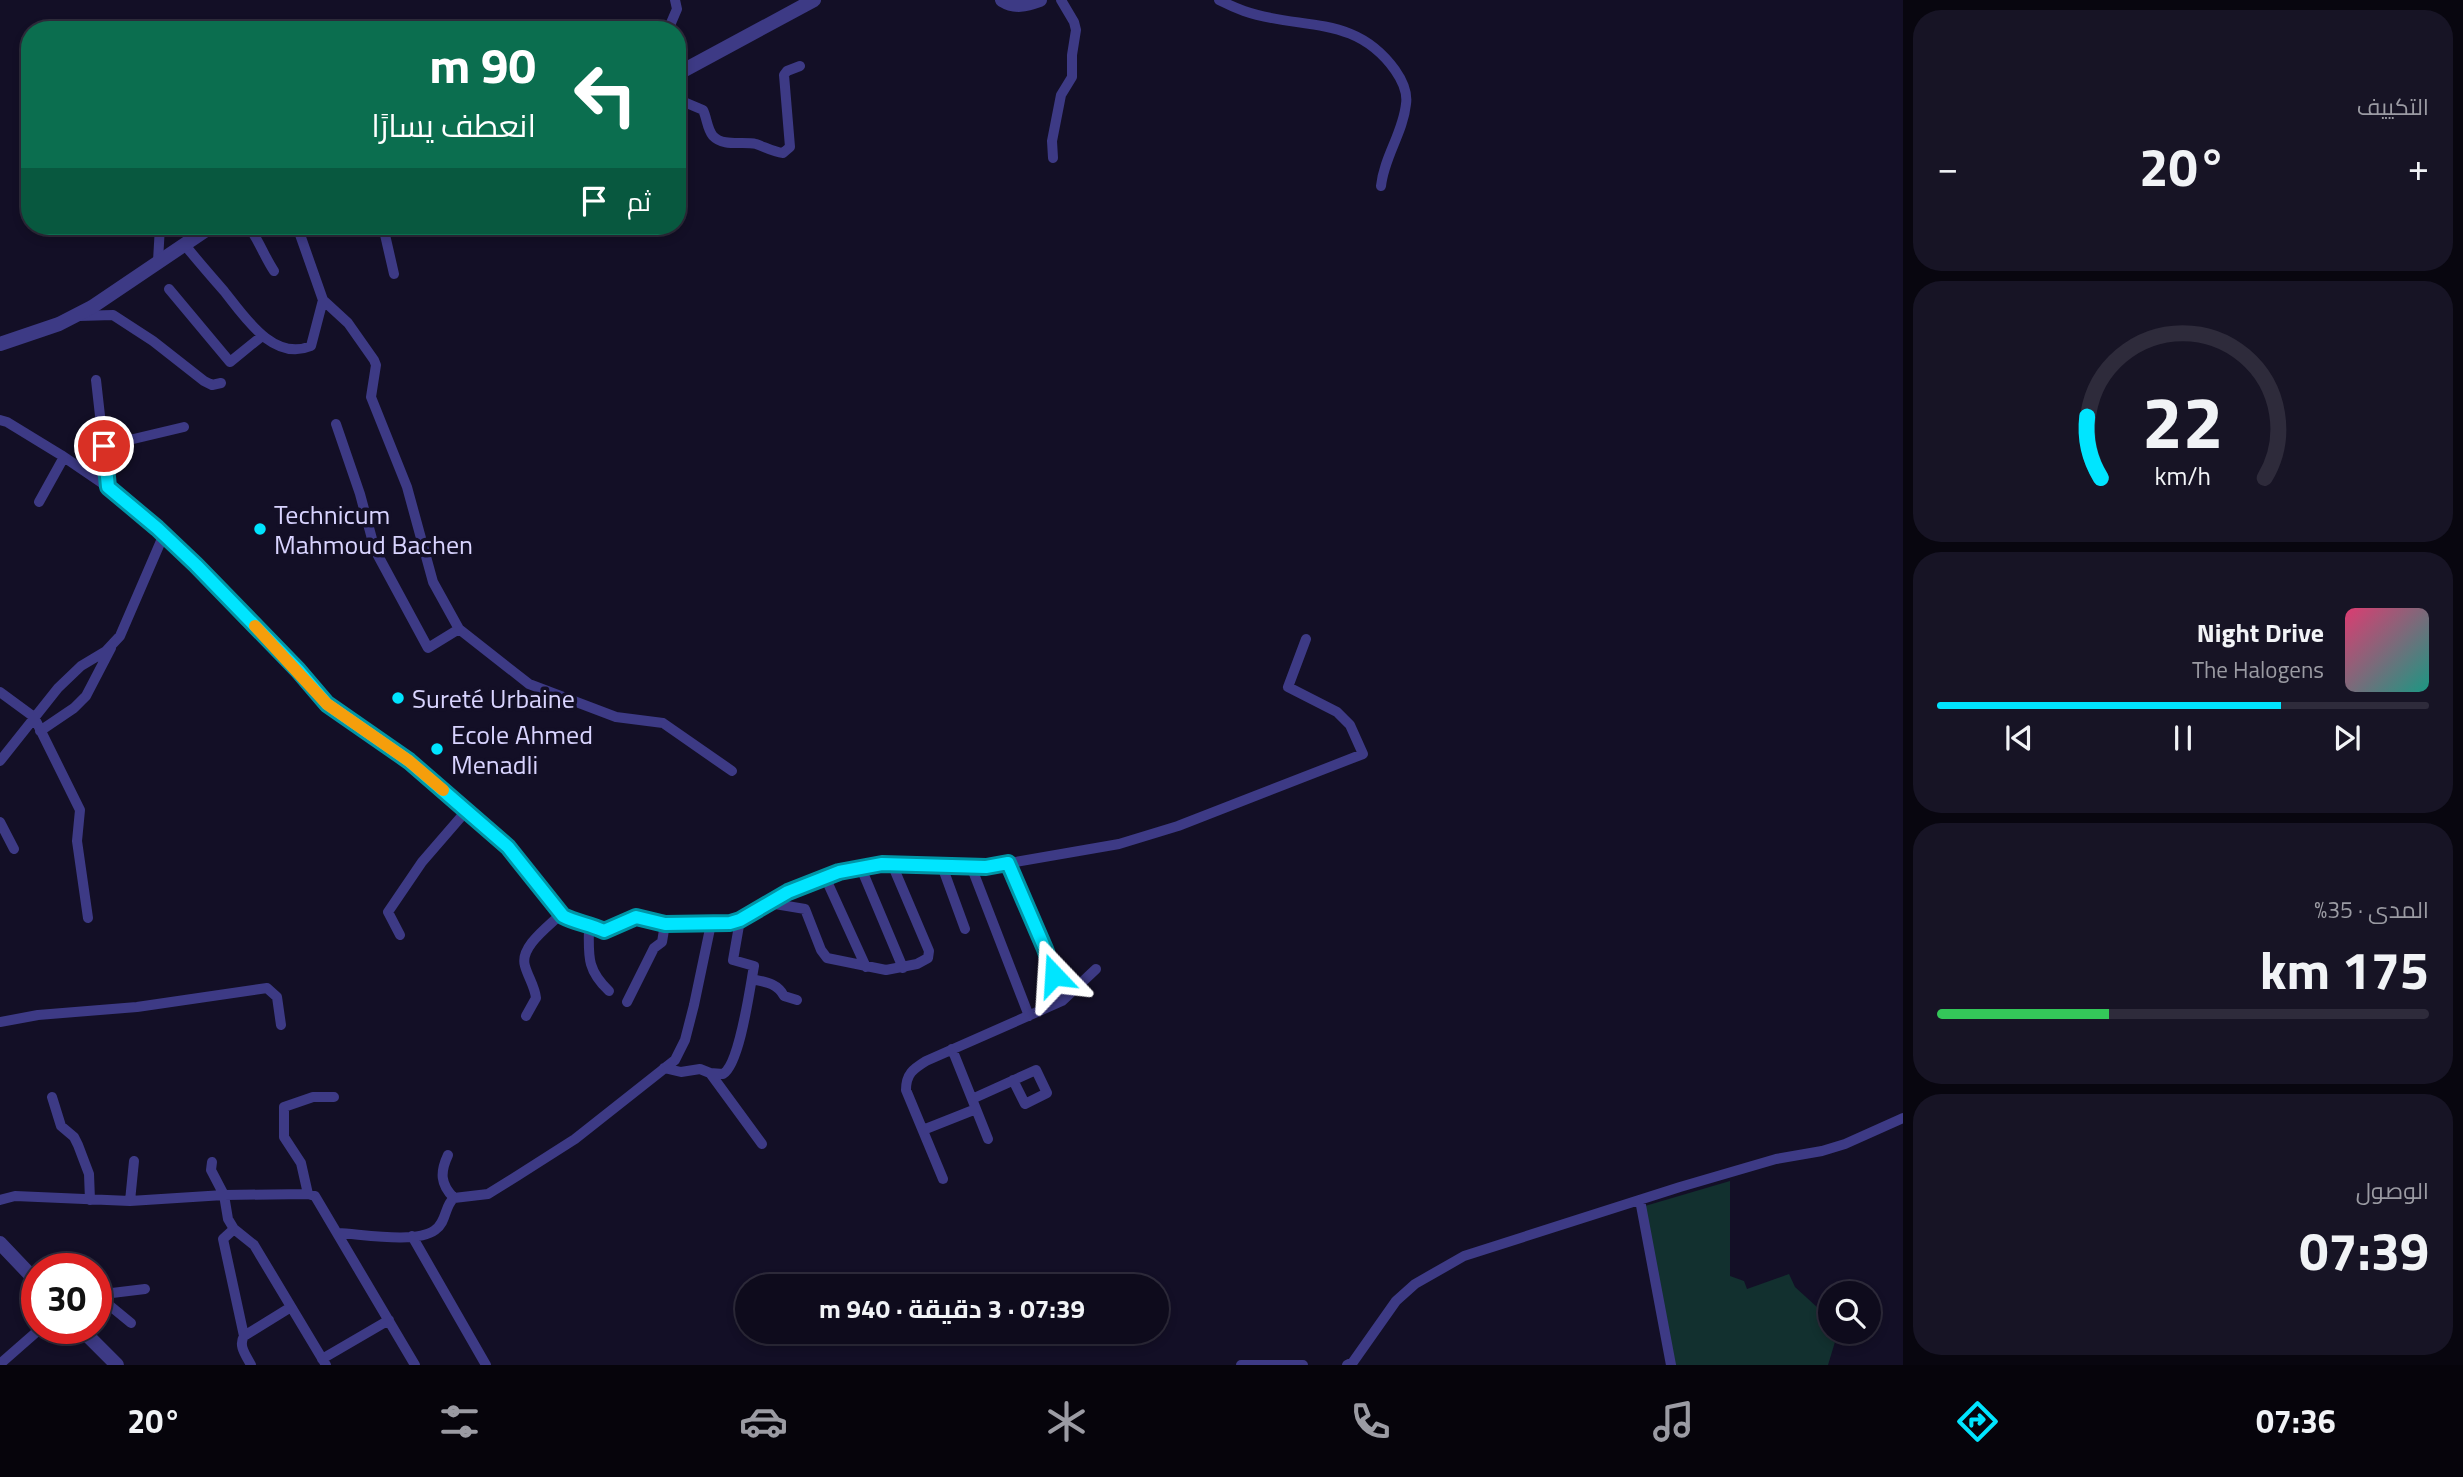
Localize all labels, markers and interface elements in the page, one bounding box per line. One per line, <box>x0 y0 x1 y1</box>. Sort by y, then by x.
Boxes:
text: 90 m <box>429 27 536 102</box>
icon: left <box>560 49 651 140</box>
text: التكييف <box>2357 89 2429 124</box>
text: انعطف يسارًا <box>371 101 536 149</box>
text: 20° <box>2139 127 2227 206</box>
text: − <box>1937 138 1958 196</box>
text: + <box>2408 138 2429 196</box>
icon: arrive <box>575 182 613 220</box>
text: ثم <box>627 182 651 221</box>
text: 22 <box>2142 366 2224 476</box>
pin <box>74 416 134 476</box>
icon: arrive <box>85 427 123 465</box>
text: km/h <box>2155 456 2211 494</box>
place label: Technicum Mahmoud Bachen <box>274 495 473 564</box>
marker: Technicum Mahmoud Bachen <box>252 521 268 537</box>
text: Night Drive <box>2197 613 2324 652</box>
text: The Halogens <box>2192 652 2324 687</box>
place label: Sureté Urbaine <box>412 679 575 718</box>
marker: Sureté Urbaine <box>390 690 406 706</box>
place label: Ecole Ahmed Menadli <box>451 715 593 784</box>
icon: previous <box>2000 719 2038 757</box>
icon: pause <box>2164 719 2202 757</box>
icon: next <box>2328 719 2366 757</box>
marker: Ecole Ahmed Menadli <box>429 741 445 757</box>
text: المدى · 35% <box>2314 892 2429 927</box>
text: 175 km <box>2260 930 2429 1009</box>
position arrow <box>1017 938 1091 1012</box>
text: الوصول <box>2356 1173 2429 1208</box>
text: 07:39 <box>2299 1211 2429 1290</box>
speed limit sign: 30 <box>21 1253 112 1344</box>
map controls <box>1818 1281 1881 1344</box>
button: search <box>1818 1281 1881 1344</box>
text: 07:39 · 3 دقيقة · 940 m <box>819 1289 1085 1328</box>
text: 20° <box>127 1397 181 1445</box>
icon: filters <box>435 1397 484 1446</box>
icon: car <box>739 1397 788 1446</box>
icon: climate <box>1042 1397 1091 1446</box>
icon: phone <box>1346 1397 1395 1446</box>
icon: music <box>1649 1397 1698 1446</box>
icon: directions <box>1953 1397 2002 1446</box>
text: 07:36 <box>2256 1397 2336 1445</box>

